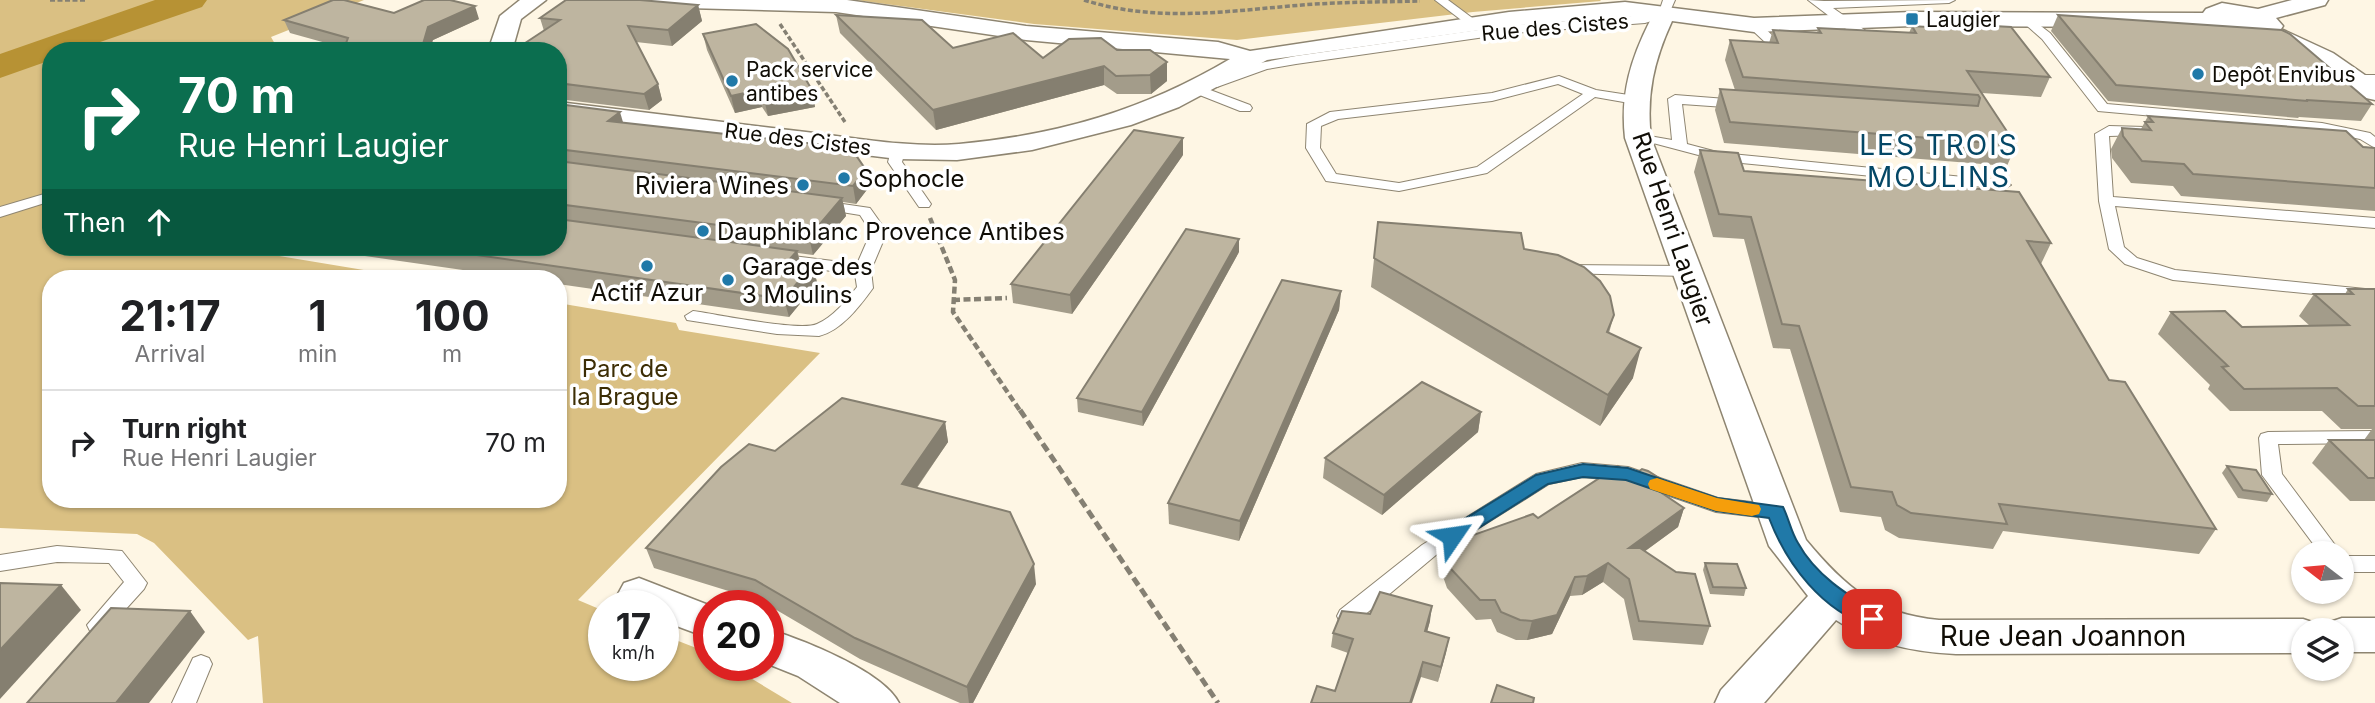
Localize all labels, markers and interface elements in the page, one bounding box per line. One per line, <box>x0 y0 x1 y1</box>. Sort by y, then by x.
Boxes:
place label: Laugier <box>1926 7 2000 32</box>
street label: Rue des Cistes <box>1480 8 1630 46</box>
marker: Laugier <box>1904 11 1920 27</box>
place label: Pack service antibes <box>746 57 873 106</box>
place label: Depôt Envibus <box>2212 62 2356 87</box>
text: 70 m <box>178 66 295 125</box>
marker: Depôt Envibus <box>2190 66 2206 82</box>
icon: right <box>63 70 154 161</box>
marker: Pack service antibes <box>724 73 740 89</box>
street label: Rue des Cistes <box>723 118 873 160</box>
text: Rue Henri Laugier <box>178 126 449 165</box>
street label: Rue Henri Laugier <box>1626 128 1720 330</box>
district label: LES TROIS MOULINS <box>1859 128 2019 194</box>
place label: Sophocle <box>858 164 965 193</box>
marker: Sophocle <box>836 170 852 186</box>
place label: Riviera Wines <box>635 171 789 200</box>
marker: Riviera Wines <box>795 177 811 193</box>
icon: ahead <box>140 203 178 241</box>
text: Then <box>63 207 126 238</box>
place label: Dauphiblanc Provence Antibes <box>717 217 1065 246</box>
marker: Dauphiblanc Provence Antibes <box>695 223 711 239</box>
place label: Garage des 3 Moulins <box>742 252 873 309</box>
marker: Actif Azur <box>639 258 655 274</box>
marker: Garage des 3 Moulins <box>720 272 736 288</box>
place label: Actif Azur <box>591 278 703 307</box>
text: 21:17 <box>119 290 221 341</box>
text: 1 <box>309 290 327 341</box>
text: 100 <box>415 290 490 341</box>
text: Arrival <box>135 340 205 368</box>
text: min <box>298 340 337 368</box>
text: m <box>442 340 462 368</box>
park label: Parc de la Brague <box>571 354 679 411</box>
text: Turn right <box>122 413 247 444</box>
icon: right <box>63 424 101 462</box>
text: 70 m <box>485 427 546 458</box>
text: Rue Henri Laugier <box>122 444 317 472</box>
position arrow <box>1415 499 1489 573</box>
north arrow <box>2291 541 2354 604</box>
map controls <box>2291 541 2354 681</box>
pin <box>1842 589 1902 649</box>
speed limit sign: 20 <box>693 590 784 681</box>
icon: arrive <box>1853 600 1891 638</box>
text: 17 <box>616 605 651 647</box>
button: layers <box>2291 618 2354 681</box>
street label: Rue Jean Joannon <box>1940 619 2186 653</box>
text: km/h <box>612 642 655 663</box>

